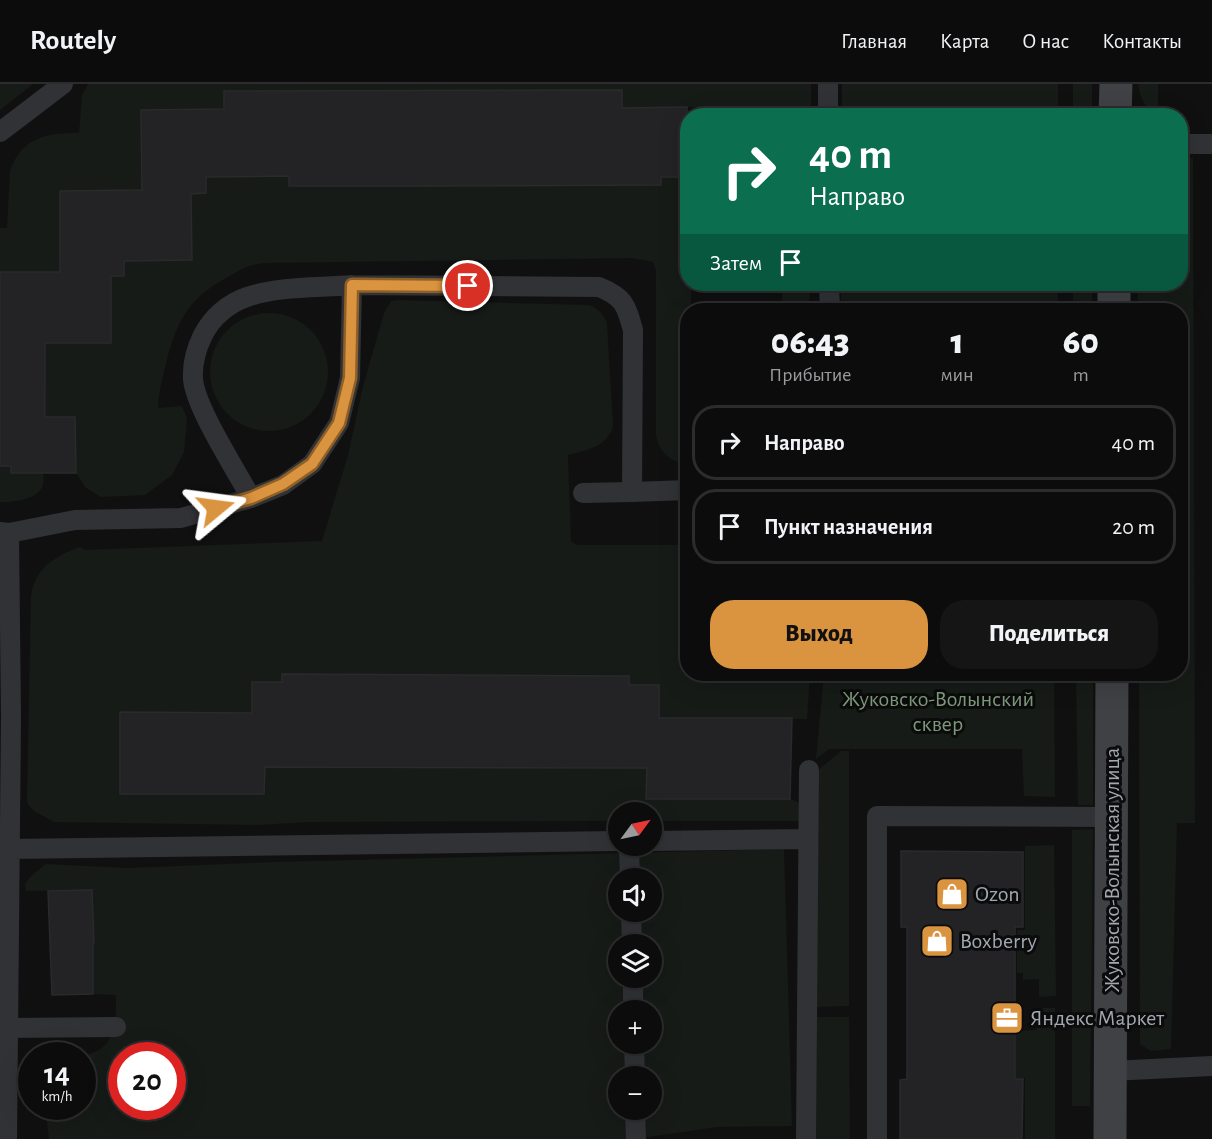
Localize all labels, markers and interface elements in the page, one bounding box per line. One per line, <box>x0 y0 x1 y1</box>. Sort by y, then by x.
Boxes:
text: Routely <box>30 27 116 55</box>
text: Главная <box>841 31 907 52</box>
text: Карта <box>940 31 989 52</box>
text: О нас <box>1022 31 1069 52</box>
text: Контакты <box>1102 31 1182 52</box>
icon: right <box>710 132 788 210</box>
text: 40 m <box>809 134 892 176</box>
text: Направо <box>809 183 905 210</box>
icon: arrive <box>774 246 807 279</box>
text: Затем <box>710 252 762 274</box>
pin <box>442 260 493 311</box>
icon: arrive <box>451 269 484 302</box>
text: 06:43 <box>771 324 850 360</box>
text: 1 <box>950 324 964 360</box>
text: 60 <box>1063 324 1099 360</box>
text: Прибытие <box>769 365 851 385</box>
text: мин <box>940 365 974 385</box>
text: m <box>1073 365 1089 385</box>
icon: right <box>713 426 746 459</box>
text: Направо <box>764 432 845 454</box>
text: 40 m <box>1112 432 1155 454</box>
position arrow <box>184 476 248 540</box>
icon: arrive <box>713 510 746 543</box>
text: Пункт назначения <box>764 516 933 538</box>
text: 20 m <box>1112 516 1155 538</box>
button: Выход <box>710 600 928 669</box>
button: Поделиться <box>940 600 1158 669</box>
park label: Жуковско-Волынский сквер <box>842 688 1034 735</box>
street label: Жуковско-Волынская улица <box>1101 748 1123 992</box>
north arrow <box>608 802 662 856</box>
map controls <box>608 802 662 1120</box>
button: sound <box>608 868 662 922</box>
shop icon: Ozon <box>934 876 970 912</box>
place label: Ozon <box>975 883 1020 905</box>
shop icon: Boxberry <box>919 923 955 959</box>
place label: Boxberry <box>960 930 1038 952</box>
button: layers <box>608 934 662 988</box>
button: + <box>608 1000 662 1054</box>
office icon: Яндекс Маркет <box>989 1000 1025 1036</box>
place label: Яндекс Маркет <box>1030 1007 1165 1029</box>
speed limit sign: 20 <box>108 1042 186 1120</box>
text: 14 <box>44 1059 70 1089</box>
button: − <box>608 1066 662 1120</box>
text: km/h <box>42 1089 72 1104</box>

